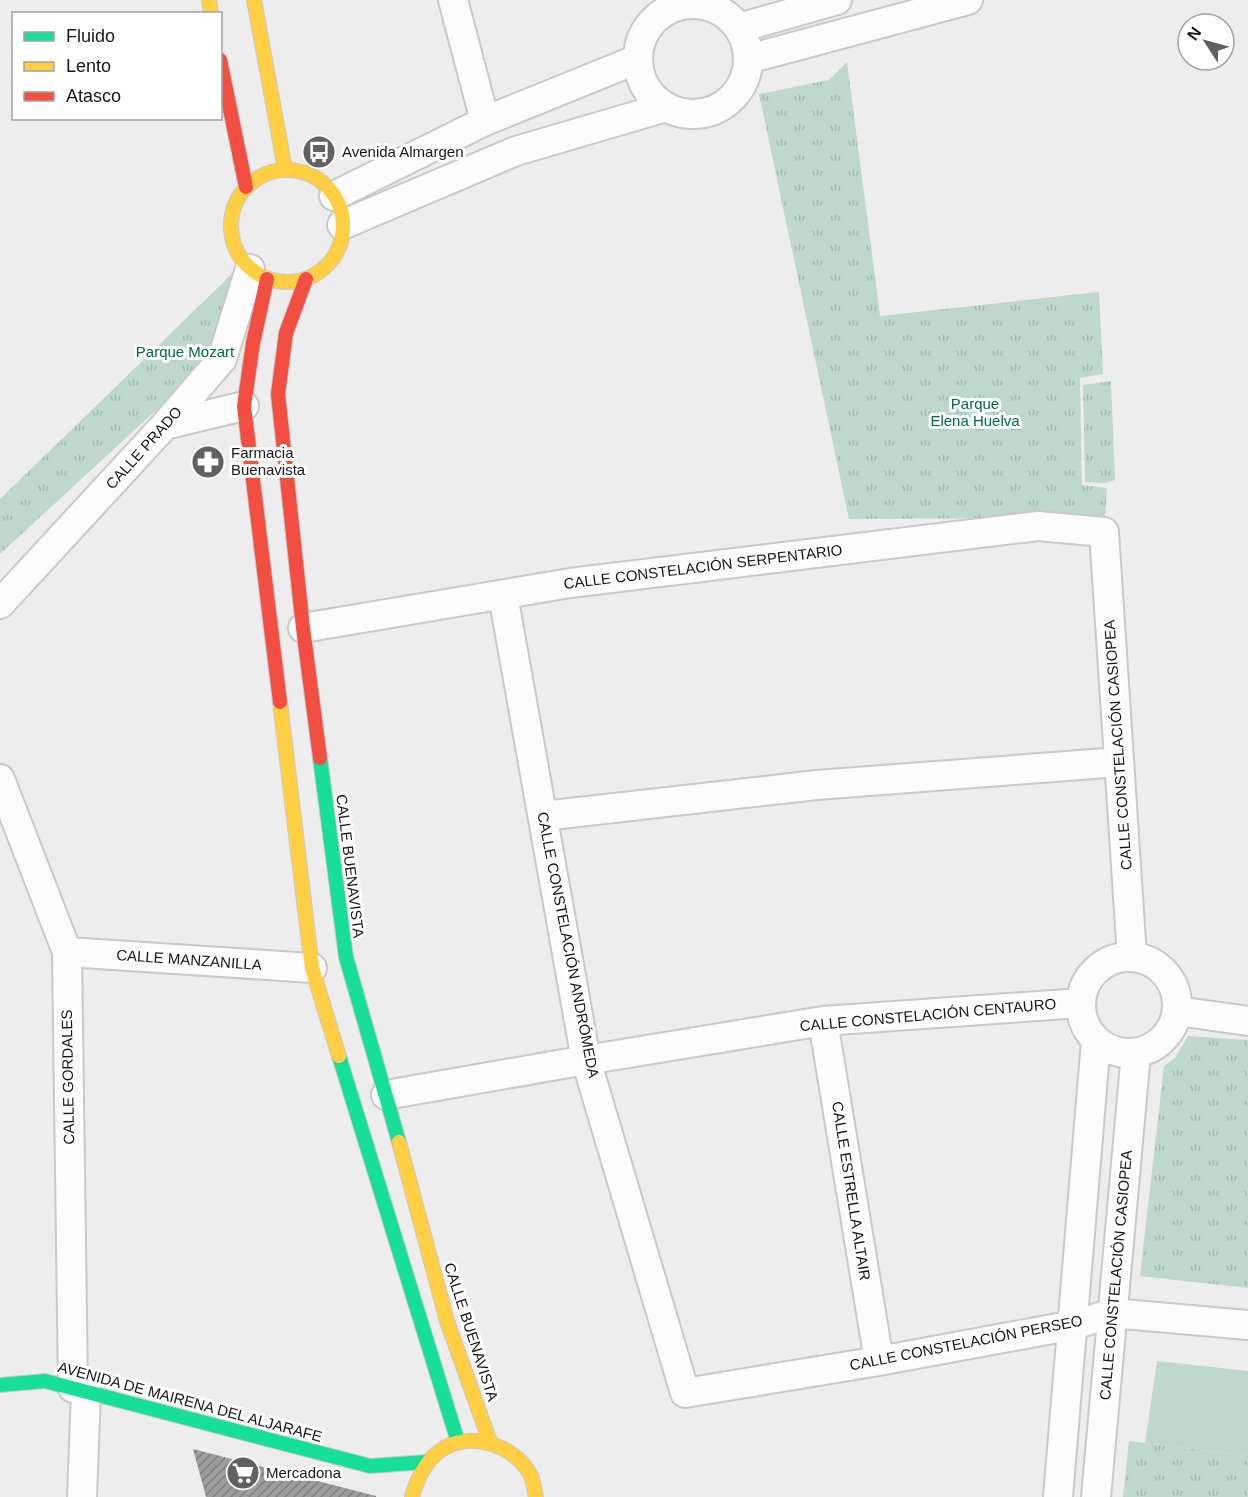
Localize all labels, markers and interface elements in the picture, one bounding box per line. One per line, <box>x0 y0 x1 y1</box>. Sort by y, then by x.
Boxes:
legend <box>12 12 222 120</box>
north arrow <box>1176 12 1236 72</box>
text: N <box>1184 24 1205 43</box>
text: Fluido <box>66 26 115 46</box>
text: Lento <box>66 56 111 76</box>
text: Atasco <box>66 86 121 106</box>
bus stop icon: Avenida Almargen <box>301 134 337 170</box>
place label: Avenida Almargen <box>342 143 463 160</box>
park label: Parque Mozart <box>136 343 235 360</box>
park label: Parque Elena Huelva <box>930 395 1020 429</box>
street label: CALLE PRADO <box>102 403 185 492</box>
pharmacy icon: Farmacia Buenavista <box>190 444 226 480</box>
place label: Farmacia Buenavista <box>231 444 306 478</box>
street label: CALLE CONSTELACIÓN SERPENTARIO <box>563 541 843 592</box>
street label: CALLE CONSTELACIÓN CASIOPEA <box>1100 619 1135 871</box>
street label: CALLE BUENAVISTA <box>333 793 368 939</box>
street label: CALLE CONSTELACIÓN ANDRÓMEDA <box>534 810 603 1079</box>
street label: CALLE MANZANILLA <box>116 946 262 973</box>
street label: CALLE CONSTELACIÓN CENTAURO <box>799 995 1057 1034</box>
street label: CALLE GORDALES <box>58 1009 77 1145</box>
street label: CALLE ESTRELLA ALTAIR <box>829 1100 874 1282</box>
street label: CALLE CONSTELACIÓN CASIOPEA <box>1096 1149 1135 1401</box>
street label: CALLE BUENAVISTA <box>441 1261 502 1403</box>
street label: CALLE CONSTELACIÓN PERSEO <box>848 1312 1084 1373</box>
street label: AVENIDA DE MAIRENA DEL ALJARAFE <box>56 1358 324 1445</box>
supermarket icon: Mercadona <box>225 1455 261 1491</box>
place label: Mercadona <box>266 1464 342 1481</box>

